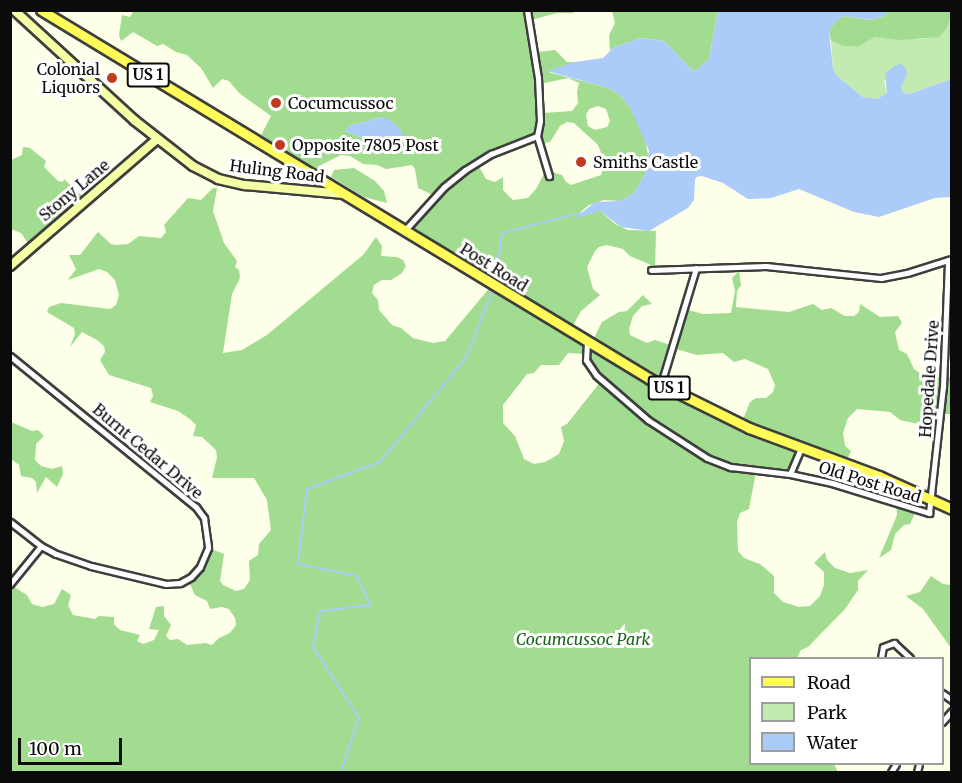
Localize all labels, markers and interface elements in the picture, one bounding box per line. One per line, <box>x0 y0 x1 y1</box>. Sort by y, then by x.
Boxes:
place label: Colonial Liquors <box>37 59 100 97</box>
road number: US 1 <box>126 63 170 87</box>
marker: Colonial Liquors <box>105 71 119 85</box>
place label: Cocumcussoc <box>288 93 393 113</box>
marker: Cocumcussoc <box>269 96 283 110</box>
place label: Opposite 7805 Post <box>292 135 439 155</box>
marker: Opposite 7805 Post <box>273 138 287 152</box>
place label: Smiths Castle <box>593 152 698 172</box>
street label: Stony Lane <box>35 155 113 225</box>
marker: Smiths Castle <box>574 155 588 169</box>
street label: Huling Road <box>229 156 325 186</box>
street label: Post Road <box>457 239 531 295</box>
street label: Hopedale Drive <box>915 320 943 438</box>
road number: US 1 <box>646 376 692 400</box>
street label: Burnt Cedar Drive <box>89 399 207 503</box>
street label: Old Post Road <box>817 457 923 507</box>
park label: Cocumcussoc Park <box>516 629 650 649</box>
legend <box>749 657 944 765</box>
text: Road <box>807 671 851 694</box>
text: Park <box>807 701 847 724</box>
scale bar <box>21 726 124 764</box>
text: Water <box>807 731 858 754</box>
text: 100 m <box>29 737 82 760</box>

